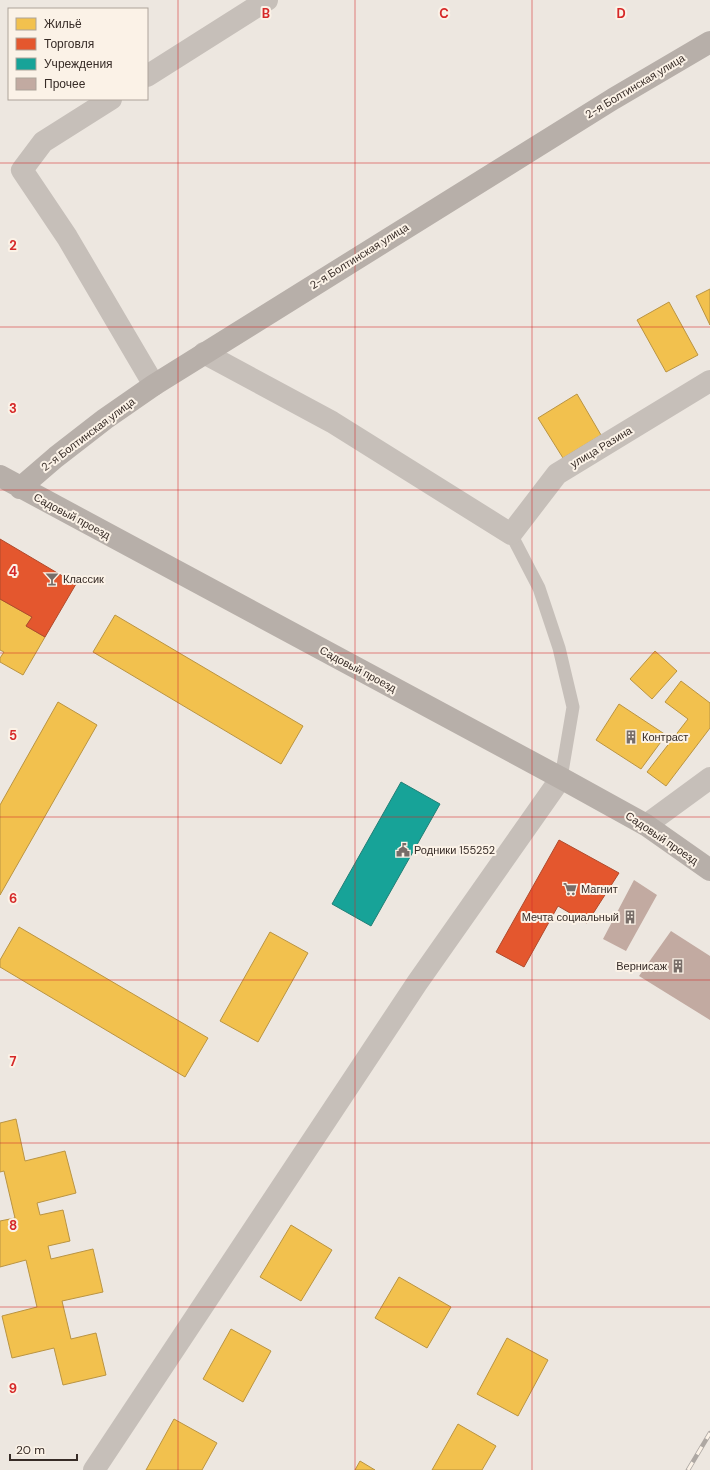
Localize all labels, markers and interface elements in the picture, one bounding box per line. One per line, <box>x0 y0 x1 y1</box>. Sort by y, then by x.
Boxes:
text: B <box>262 5 270 22</box>
text: C <box>439 5 449 22</box>
text: D <box>616 5 626 22</box>
legend <box>8 8 148 100</box>
text: Жильё <box>44 16 82 32</box>
text: Торговля <box>44 36 94 52</box>
street label: 2-я Болтинская улица <box>583 50 688 121</box>
text: Учреждения <box>44 56 113 72</box>
text: Прочее <box>44 76 86 92</box>
street label: 2-я Болтинская улица <box>307 219 412 292</box>
text: 2 <box>9 237 17 254</box>
street label: 2-я Болтинская улица <box>38 394 138 474</box>
text: 3 <box>9 400 17 417</box>
street label: улица Разина <box>568 423 635 471</box>
street label: Садовый проезд <box>31 490 113 542</box>
text: 4 <box>9 563 17 580</box>
bar icon: Классик <box>44 571 60 587</box>
place label: Классик <box>63 572 104 586</box>
street label: Садовый проезд <box>317 643 399 695</box>
text: 5 <box>9 727 17 744</box>
building icon: Контраст <box>623 729 639 745</box>
place label: Контраст <box>642 730 688 744</box>
street label: Садовый проезд <box>623 808 702 868</box>
public building icon: Родники 155252 <box>395 842 411 858</box>
place label: Родники 155252 <box>414 843 495 857</box>
supermarket icon: Магнит <box>562 881 578 897</box>
place label: Магнит <box>581 882 618 896</box>
text: 6 <box>9 890 17 907</box>
building icon: Мечта социальный <box>622 909 638 925</box>
place label: Мечта социальный <box>522 910 619 924</box>
building icon: Вернисаж <box>670 958 686 974</box>
place label: Вернисаж <box>616 959 668 973</box>
text: 7 <box>10 1053 17 1070</box>
text: 8 <box>9 1217 17 1234</box>
text: 9 <box>9 1380 17 1397</box>
scale bar <box>10 1436 77 1462</box>
text: 20 m <box>16 1442 45 1458</box>

